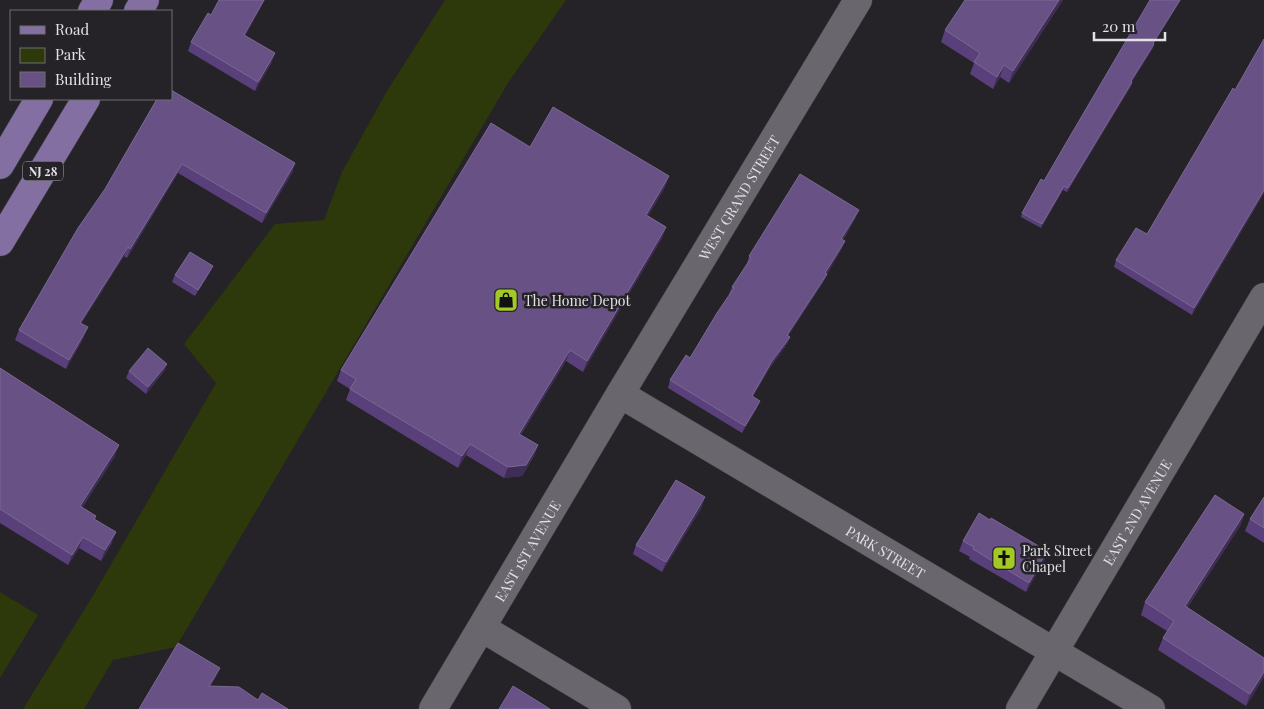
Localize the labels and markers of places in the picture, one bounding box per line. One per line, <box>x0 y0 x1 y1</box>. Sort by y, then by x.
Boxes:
shop icon: The Home Depot <box>493 287 519 313</box>
place label: The Home Depot <box>524 291 631 310</box>
place label: Park Street Chapel <box>1022 541 1093 576</box>
church icon: Park Street Chapel <box>991 545 1017 571</box>

